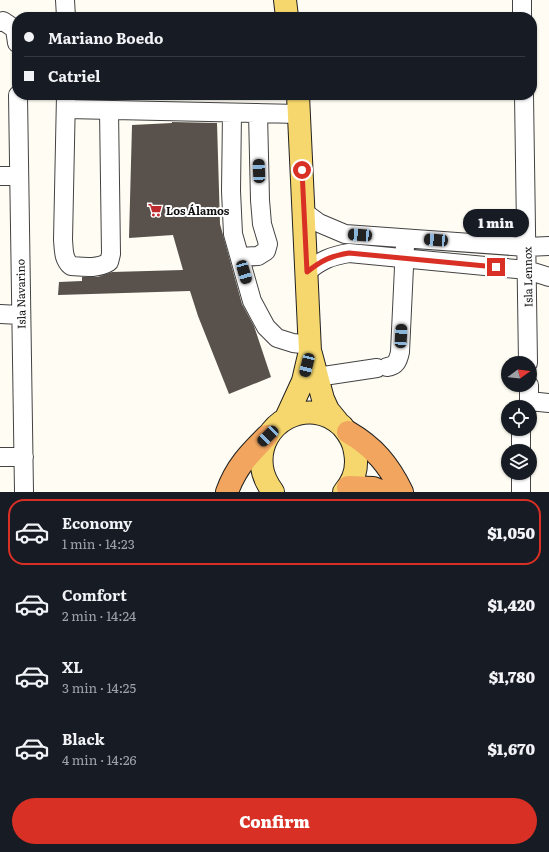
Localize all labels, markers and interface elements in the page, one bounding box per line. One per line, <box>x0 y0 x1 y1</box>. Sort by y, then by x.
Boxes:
text: Mariano Boedo <box>48 26 163 49</box>
text: Catriel <box>48 64 101 87</box>
car <box>253 159 265 183</box>
route start <box>293 161 311 179</box>
supermarket icon: Los Álamos <box>147 202 163 218</box>
place label: Los Álamos <box>166 202 230 218</box>
callout: 1 min <box>463 209 529 237</box>
text: 1 min <box>478 213 514 232</box>
car <box>348 228 372 242</box>
car <box>424 233 448 247</box>
street label: Isla Lennox <box>518 246 536 308</box>
route end <box>487 258 505 276</box>
street label: Isla Navarino <box>11 259 29 329</box>
car <box>235 259 253 285</box>
car <box>394 324 408 348</box>
car <box>298 352 316 378</box>
north arrow <box>501 356 537 392</box>
map controls <box>501 356 537 480</box>
button: locate <box>501 400 537 436</box>
car <box>255 423 281 449</box>
button: layers <box>501 444 537 480</box>
text: Economy <box>62 511 132 534</box>
icon: car <box>14 514 50 550</box>
text: $1,050 <box>487 521 535 544</box>
text: 1 min · 14:23 <box>62 534 135 553</box>
text: Comfort <box>62 583 127 606</box>
icon: car <box>14 586 50 622</box>
text: $1,420 <box>488 593 535 616</box>
text: 2 min · 14:24 <box>62 606 136 625</box>
text: XL <box>62 655 83 678</box>
icon: car <box>14 658 50 694</box>
text: $1,780 <box>489 665 535 688</box>
text: 3 min · 14:25 <box>62 678 136 697</box>
text: Black <box>62 727 105 750</box>
icon: car <box>14 730 50 766</box>
text: $1,670 <box>488 737 535 760</box>
text: 4 min · 14:26 <box>62 750 137 769</box>
button: Confirm <box>12 798 537 844</box>

